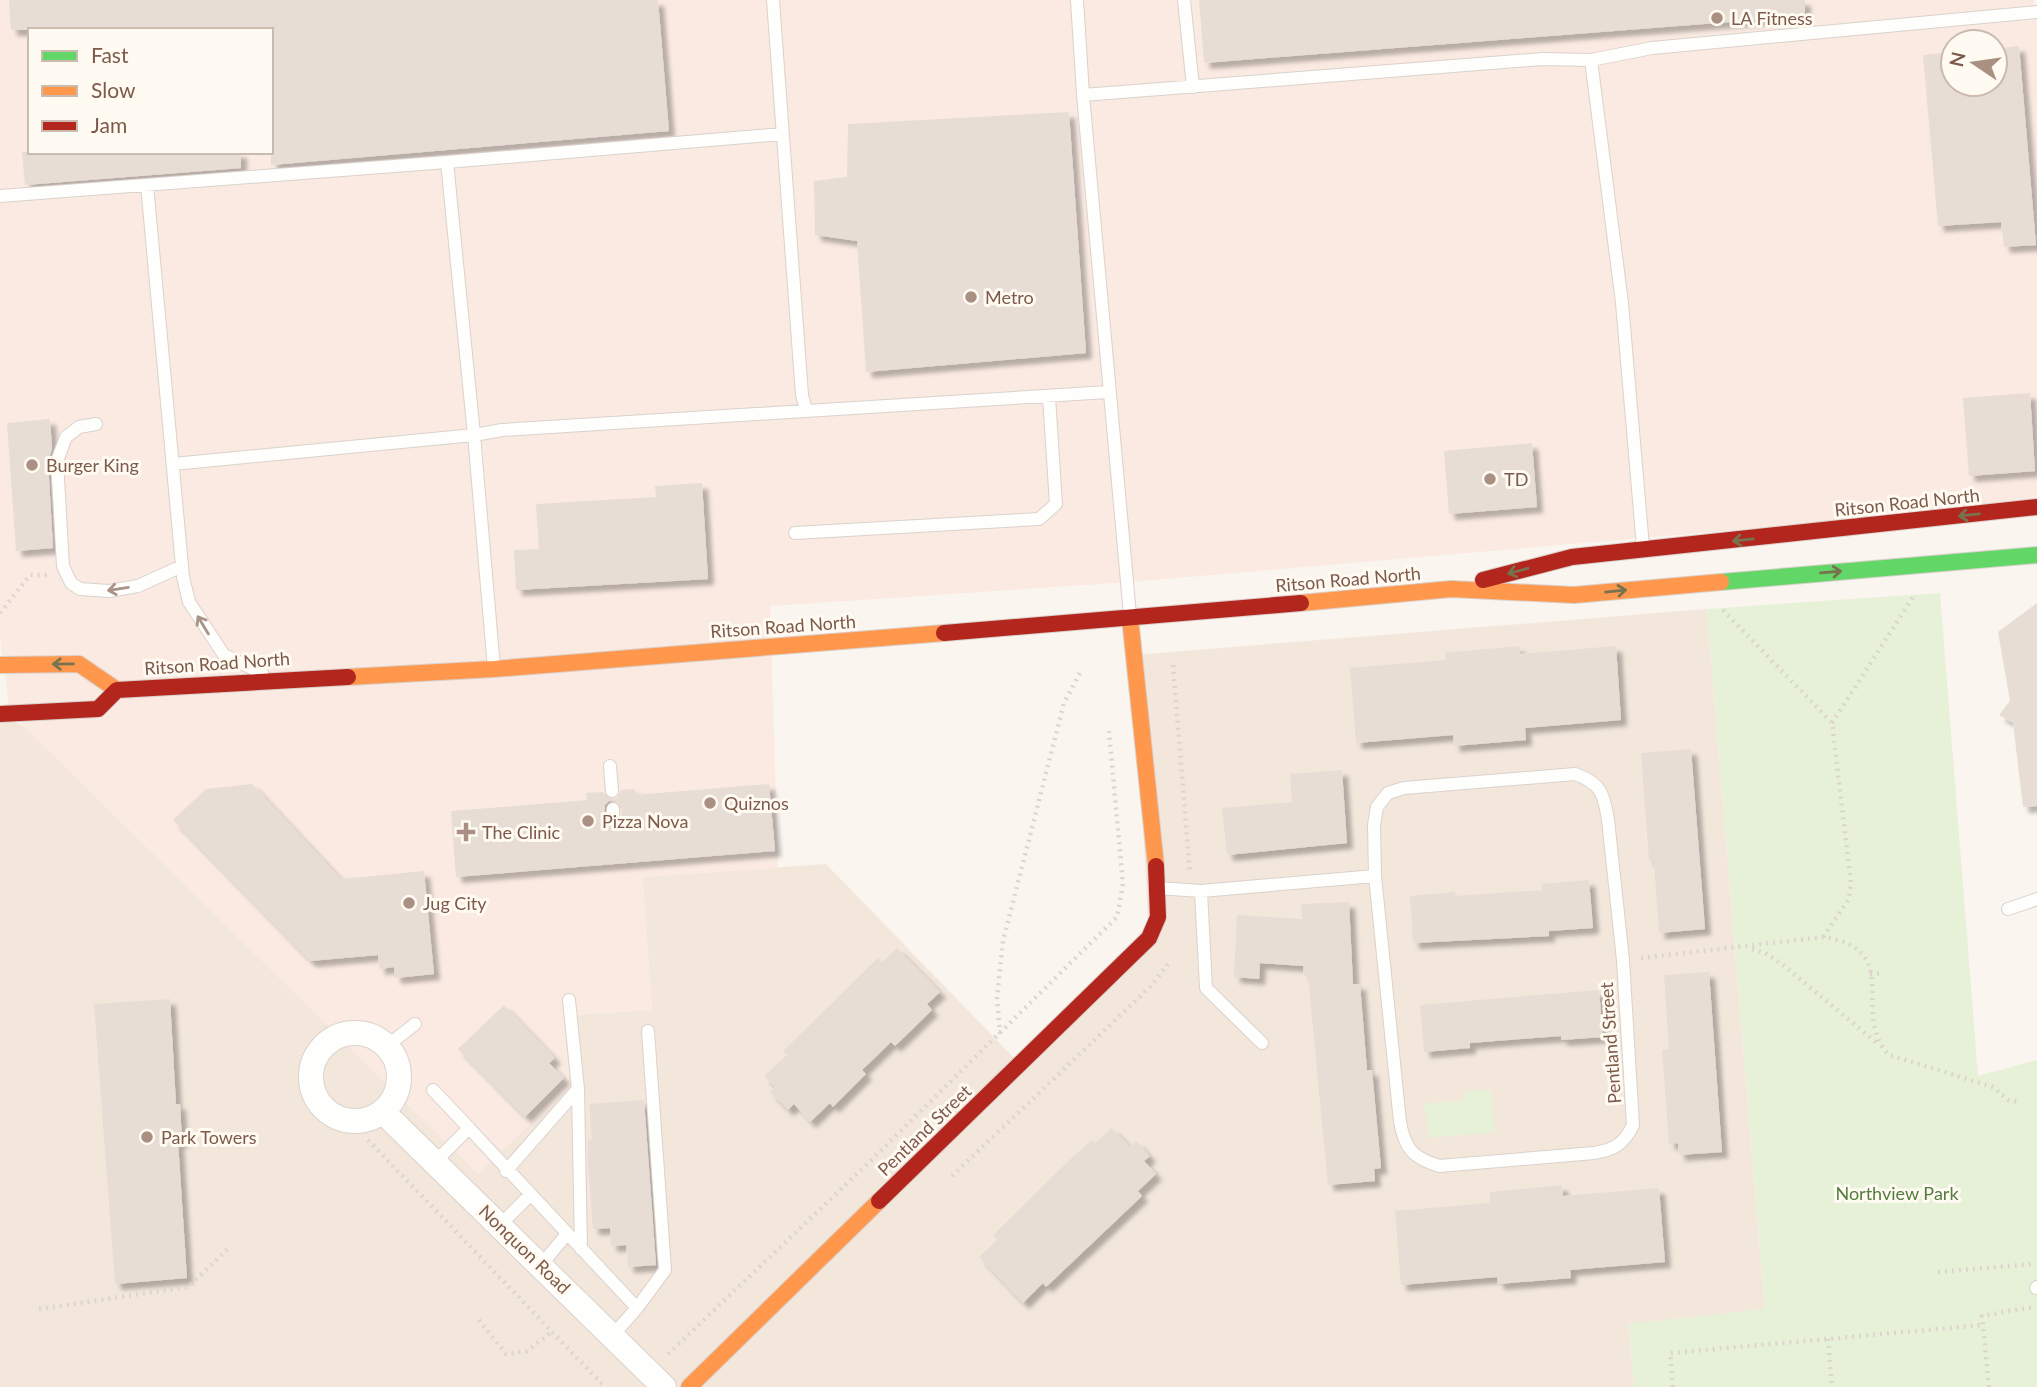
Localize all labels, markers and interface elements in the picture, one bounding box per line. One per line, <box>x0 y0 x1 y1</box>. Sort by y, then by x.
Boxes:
place label: LA Fitness <box>1731 7 1813 29</box>
marker: LA Fitness <box>1709 10 1725 26</box>
legend <box>28 28 273 154</box>
north arrow <box>1939 28 2009 98</box>
text: Fast <box>91 42 129 67</box>
text: N <box>1944 49 1970 69</box>
text: Slow <box>91 77 136 102</box>
text: Jam <box>91 112 127 137</box>
place label: Metro <box>985 286 1034 308</box>
marker: Metro <box>963 289 979 305</box>
place label: Burger King <box>46 454 139 476</box>
marker: Burger King <box>24 457 40 473</box>
place label: TD <box>1504 468 1528 490</box>
marker: TD <box>1482 471 1498 487</box>
street label: Ritson Road North <box>1833 483 1981 521</box>
one-way arrow <box>1958 508 1981 521</box>
one-way arrow <box>1732 533 1755 546</box>
street label: Ritson Road North <box>1274 562 1422 596</box>
one-way arrow <box>1507 565 1530 578</box>
one-way arrow <box>1819 565 1842 578</box>
one-way arrow <box>107 583 130 596</box>
one-way arrow <box>1605 584 1627 597</box>
street label: Ritson Road North <box>709 610 857 642</box>
one-way arrow <box>195 616 210 635</box>
street label: Ritson Road North <box>143 647 291 679</box>
one-way arrow <box>52 657 75 671</box>
place label: Quiznos <box>724 792 789 814</box>
marker: Quiznos <box>702 795 718 811</box>
place label: Pizza Nova <box>602 810 688 832</box>
marker: Pizza Nova <box>580 813 596 829</box>
place label: The Clinic <box>482 821 561 843</box>
marker: The Clinic <box>456 822 476 842</box>
place label: Jug City <box>423 892 487 914</box>
marker: Jug City <box>401 895 417 911</box>
street label: Pentland Street <box>1595 981 1625 1104</box>
street label: Pentland Street <box>873 1079 976 1180</box>
place label: Park Towers <box>161 1126 257 1148</box>
marker: Park Towers <box>139 1129 155 1145</box>
park label: Northview Park <box>1835 1182 1959 1204</box>
street label: Nonquon Road <box>475 1200 575 1298</box>

